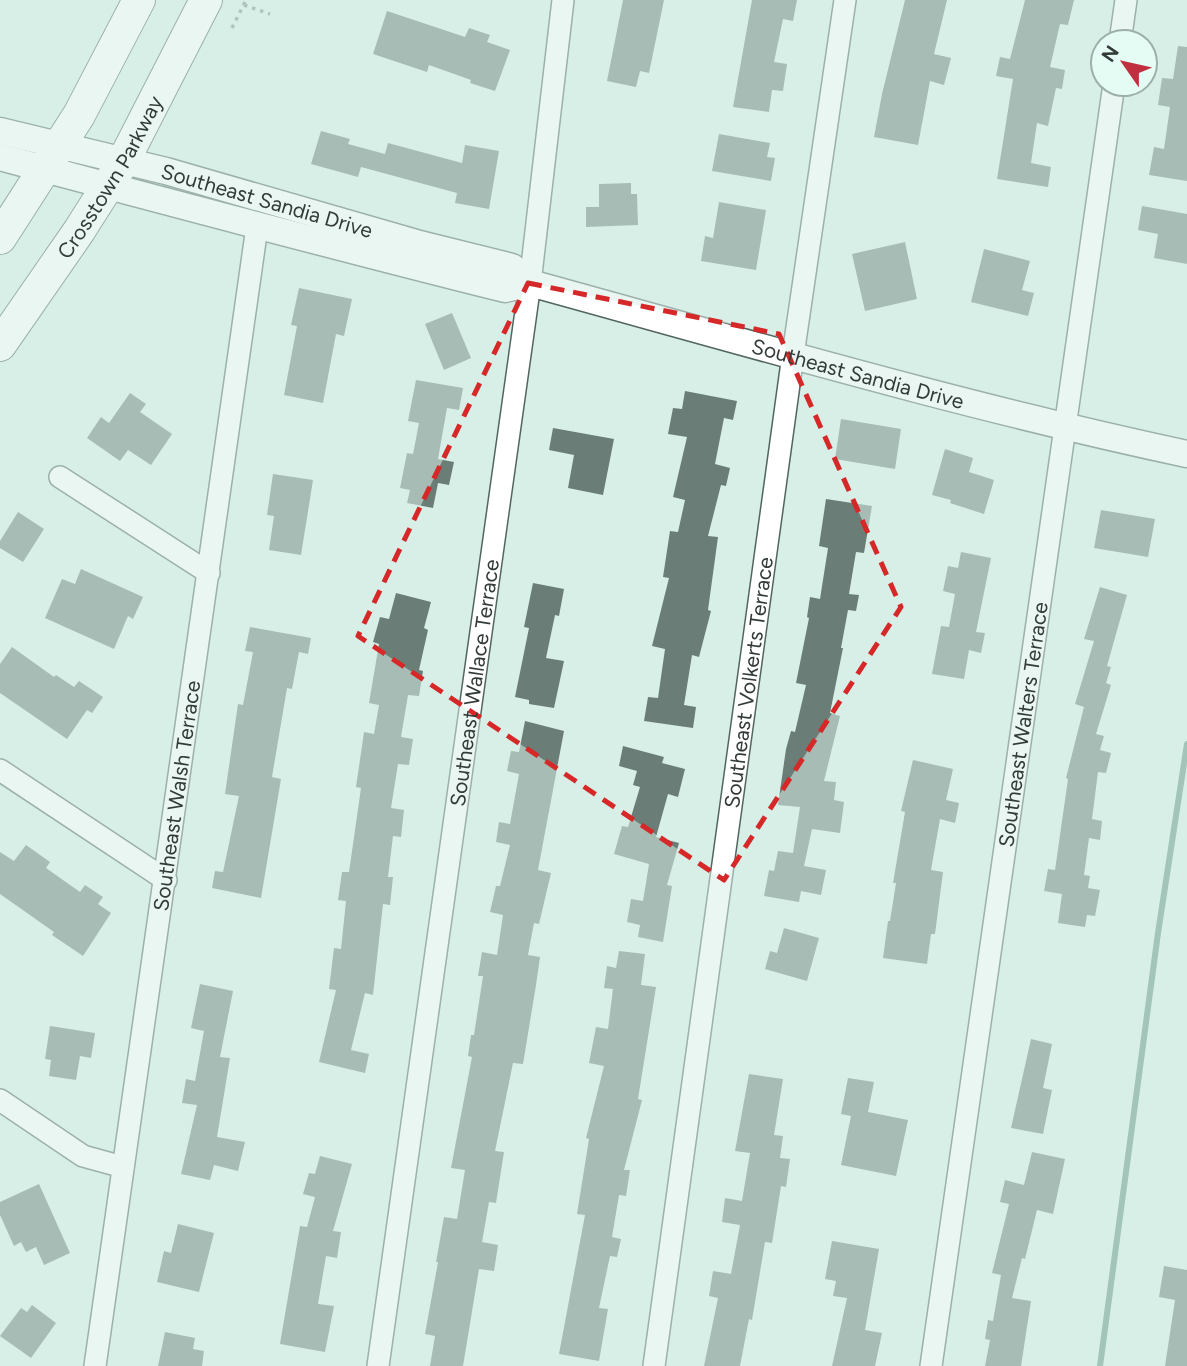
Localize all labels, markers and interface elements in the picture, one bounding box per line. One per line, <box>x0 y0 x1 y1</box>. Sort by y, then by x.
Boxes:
north arrow <box>1089 28 1159 98</box>
text: N <box>1097 41 1124 66</box>
street label: Crosstown Parkway <box>52 91 167 263</box>
street label: Southeast Sandia Drive <box>159 158 376 242</box>
street label: Southeast Sandia Drive <box>749 333 967 413</box>
street label: Southeast Volkerts Terrace <box>718 555 778 810</box>
street label: Southeast Wallace Terrace <box>444 558 504 808</box>
street label: Southeast Walters Terrace <box>993 600 1052 849</box>
street label: Southeast Walsh Terrace <box>147 679 205 913</box>

